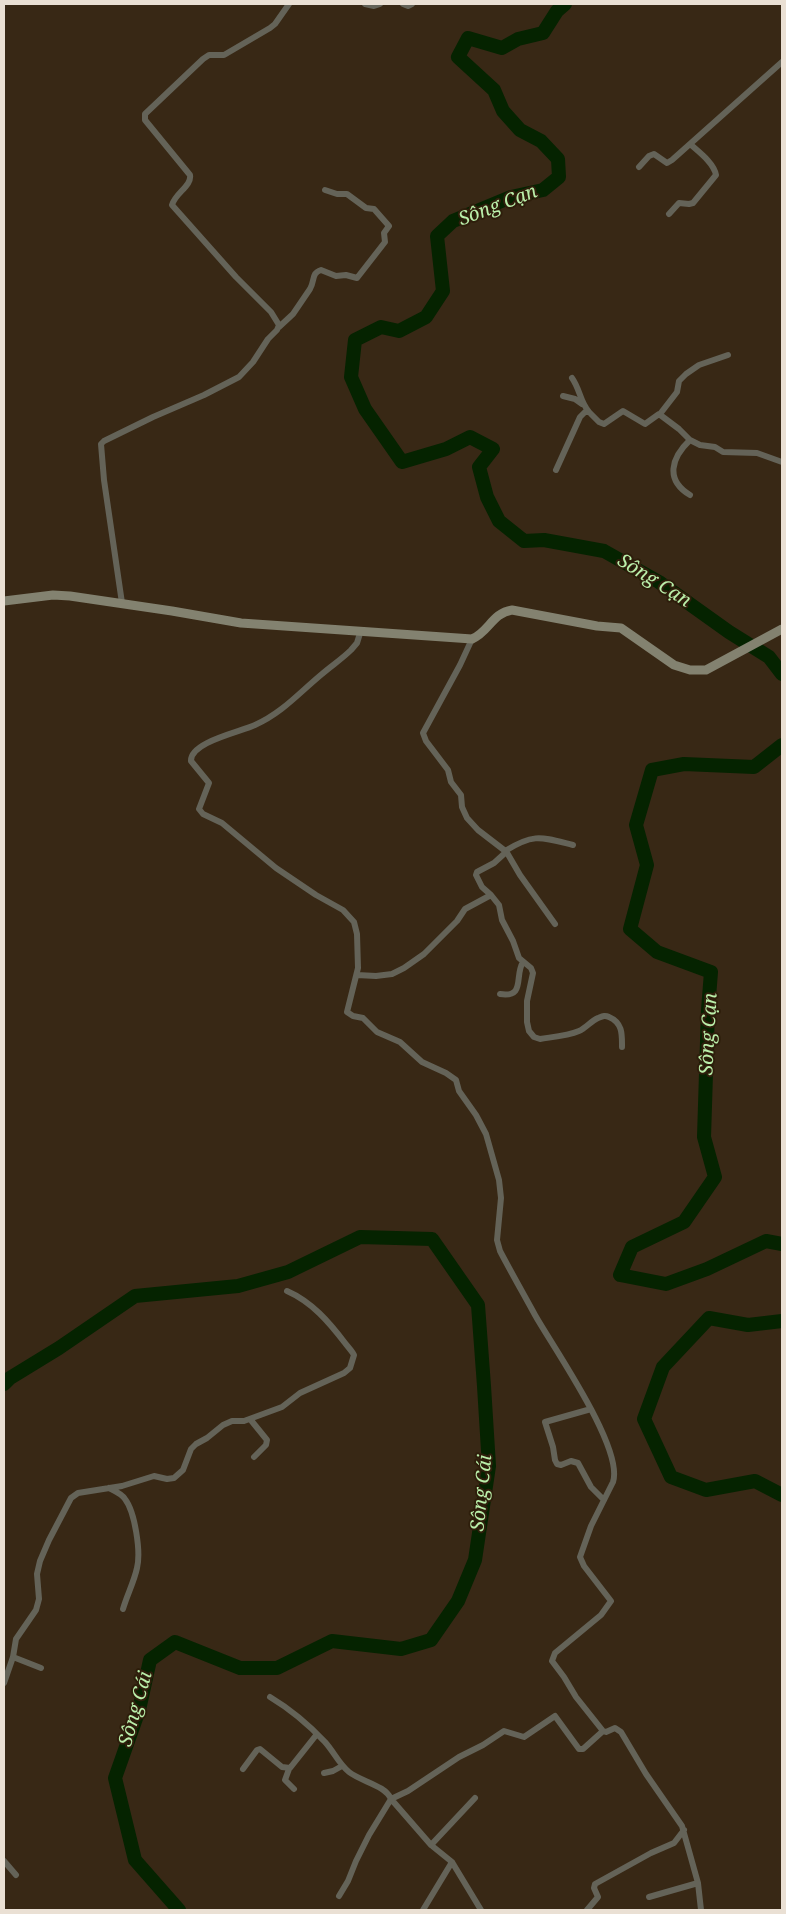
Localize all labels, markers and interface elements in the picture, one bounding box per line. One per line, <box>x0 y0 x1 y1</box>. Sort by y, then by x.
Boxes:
water label: Sông Cạn <box>455 181 541 231</box>
water label: Sông Cạn <box>613 549 695 613</box>
water label: Sông Cạn <box>695 992 723 1076</box>
water label: Sông Cái <box>467 1454 497 1532</box>
water label: Sông Cái <box>114 1669 158 1749</box>

